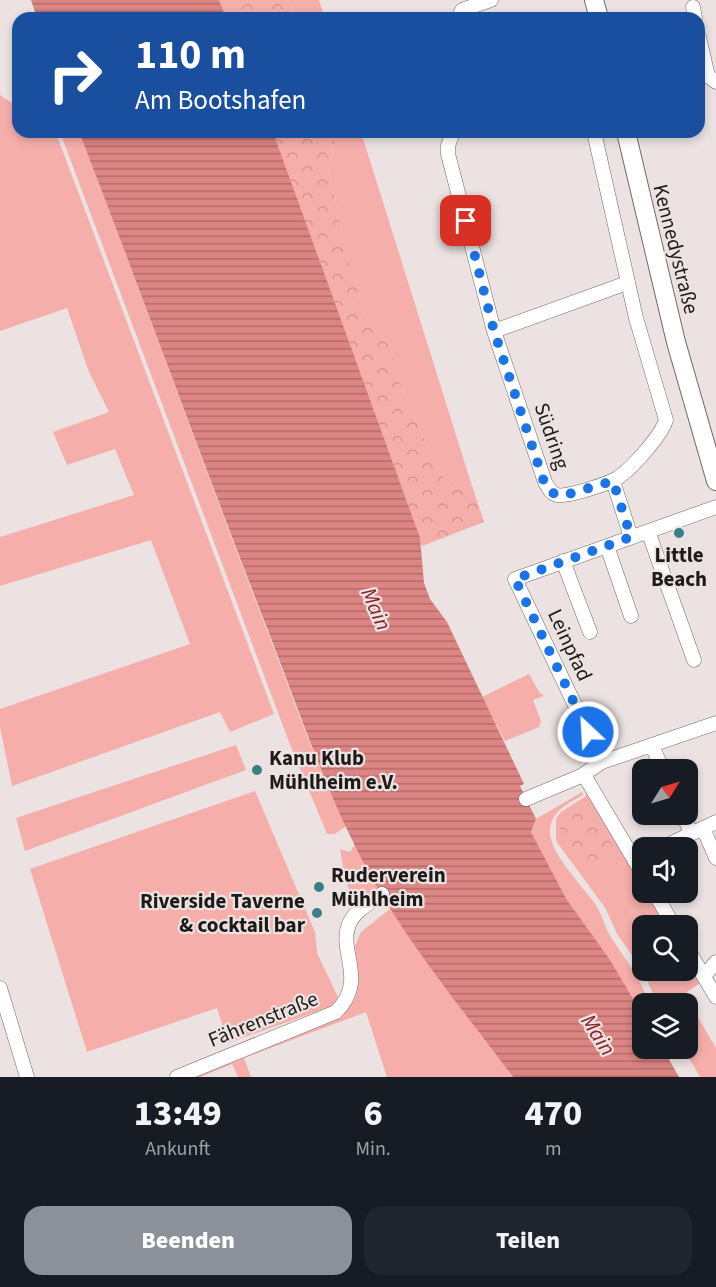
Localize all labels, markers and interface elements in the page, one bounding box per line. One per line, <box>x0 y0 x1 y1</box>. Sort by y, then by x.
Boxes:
text: 110 m <box>135 25 246 85</box>
icon: right <box>36 36 114 114</box>
text: Am Bootshafen <box>135 81 306 120</box>
street label: Kennedystraße <box>645 181 707 317</box>
pin <box>440 195 491 246</box>
icon: arrive <box>449 204 482 237</box>
street label: Südring <box>527 399 578 474</box>
marker: Little Beach <box>672 526 686 540</box>
place label: Little Beach <box>651 540 707 594</box>
water label: Main <box>352 582 400 636</box>
street label: Leinpfad <box>540 604 600 686</box>
position arrow <box>556 700 620 764</box>
place label: Kanu Klub Mühlheim e.V. <box>269 743 398 797</box>
north arrow <box>632 759 698 825</box>
map controls <box>632 759 698 1059</box>
marker: Kanu Klub Mühlheim e.V. <box>250 763 264 777</box>
button: sound <box>632 837 698 903</box>
place label: Ruderverein Mühlheim <box>331 860 446 914</box>
marker: Ruderverein Mühlheim <box>312 880 326 894</box>
place label: Riverside Taverne & cocktail bar <box>140 886 306 940</box>
marker: Riverside Taverne & cocktail bar <box>310 906 324 920</box>
button: search <box>632 915 698 981</box>
street label: Fährenstraße <box>204 983 322 1055</box>
button: layers <box>632 993 698 1059</box>
water label: Main <box>573 1008 623 1062</box>
text: 13:49 <box>134 1088 222 1139</box>
text: 6 <box>364 1088 383 1139</box>
text: 470 <box>525 1088 582 1139</box>
text: Ankunft <box>145 1135 210 1163</box>
text: Min. <box>355 1135 391 1163</box>
text: m <box>545 1135 562 1163</box>
button: Beenden <box>24 1206 352 1275</box>
button: Teilen <box>364 1206 692 1275</box>

